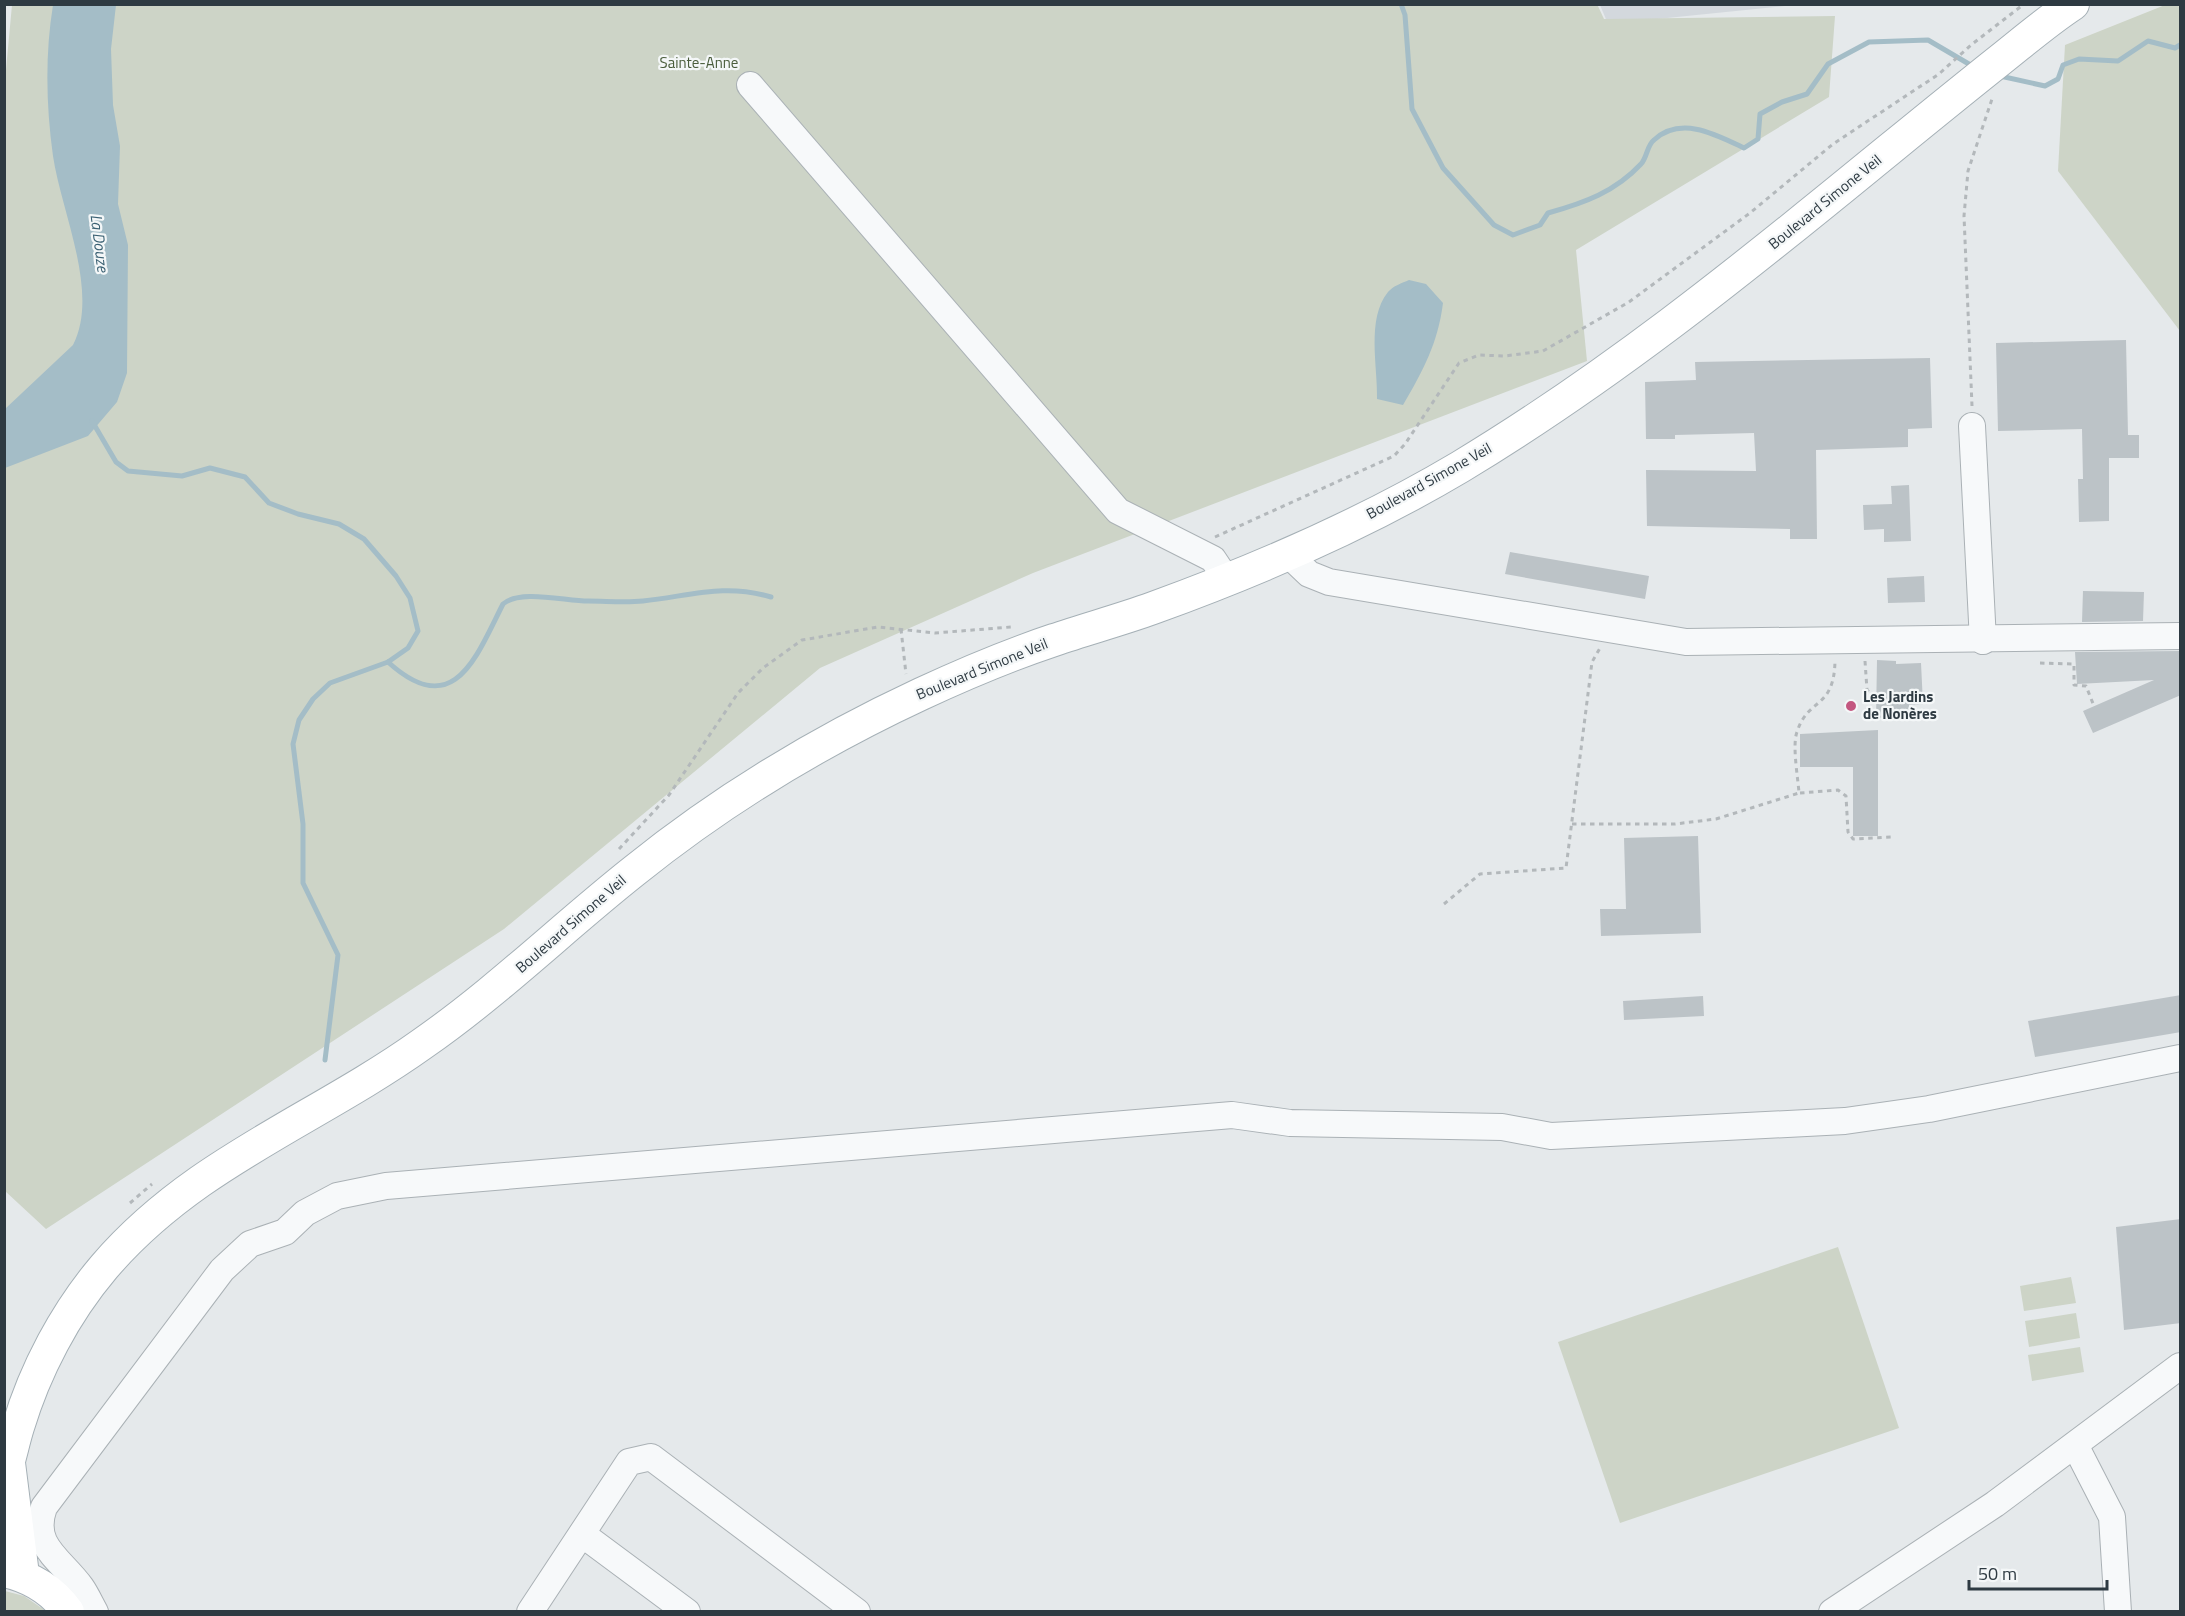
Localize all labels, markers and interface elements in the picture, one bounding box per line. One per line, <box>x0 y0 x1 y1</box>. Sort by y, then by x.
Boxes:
park label: Sainte-Anne <box>660 51 738 74</box>
street label: Boulevard Simone Veil <box>1763 149 1886 255</box>
water label: La Douze <box>85 213 116 275</box>
street label: Boulevard Simone Veil <box>1362 436 1496 525</box>
street label: Boulevard Simone Veil <box>912 632 1051 705</box>
place label: Les Jardins de Nonères <box>1863 685 1937 725</box>
marker: Les Jardins de Nonères <box>1844 699 1858 713</box>
street label: Boulevard Simone Veil <box>510 869 631 978</box>
scale bar <box>1969 1553 2107 1591</box>
text: 50 m <box>1978 1560 2017 1587</box>

